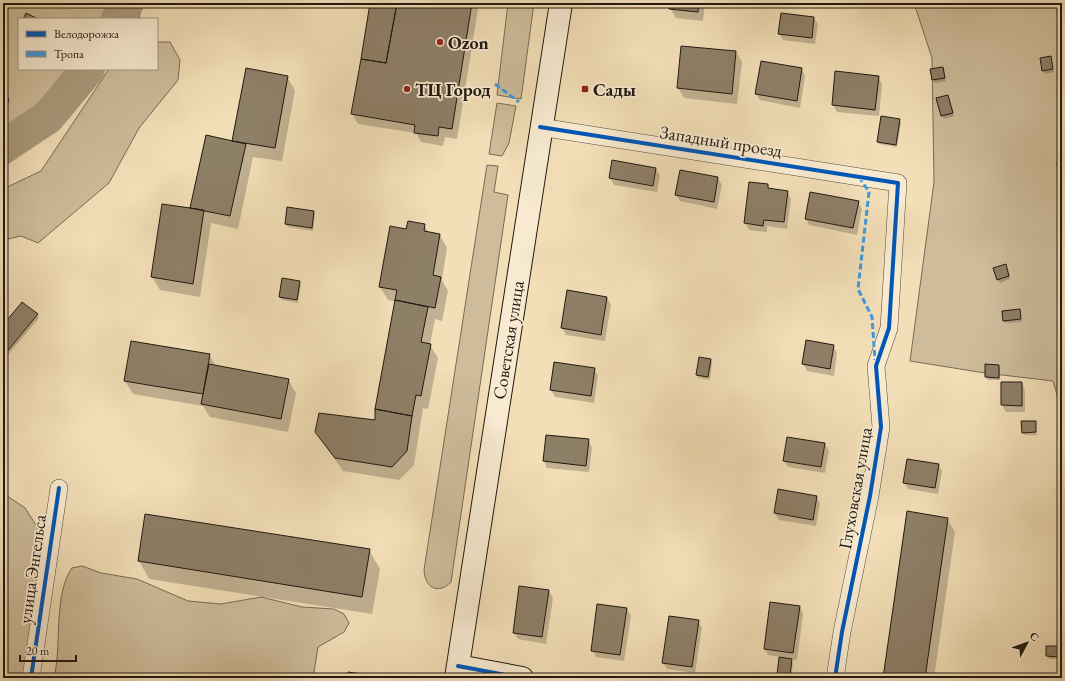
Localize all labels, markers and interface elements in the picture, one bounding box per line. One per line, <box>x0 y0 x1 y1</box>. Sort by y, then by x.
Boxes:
legend <box>18 18 158 70</box>
text: Велодорожка <box>54 26 119 42</box>
place label: Ozon <box>448 31 489 54</box>
marker: Ozon <box>435 37 445 47</box>
text: Тропа <box>54 46 84 62</box>
place label: ТЦ Город <box>415 78 491 101</box>
place label: Сады <box>593 78 636 101</box>
marker: ТЦ Город <box>402 84 412 94</box>
marker: Сады <box>580 84 590 94</box>
street label: Западный проезд <box>658 120 784 162</box>
street label: Советская улица <box>487 278 529 401</box>
street label: Глуховская улица <box>833 424 877 551</box>
street label: улица Энгельса <box>13 512 51 625</box>
north arrow <box>1007 623 1047 663</box>
text: С <box>1027 629 1043 644</box>
scale bar <box>20 637 76 663</box>
text: 20 m <box>26 643 50 659</box>

